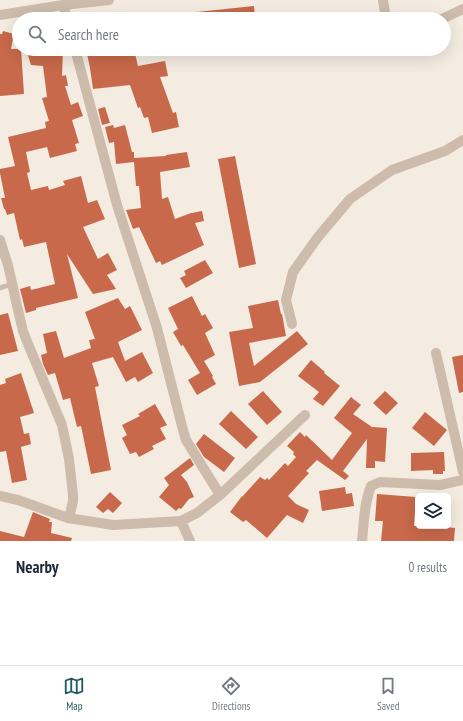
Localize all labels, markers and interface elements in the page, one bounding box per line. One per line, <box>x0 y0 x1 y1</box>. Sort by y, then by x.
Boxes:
search box <box>12 12 451 56</box>
icon: search <box>26 23 48 45</box>
text: Search here <box>58 25 119 44</box>
map controls <box>415 493 451 529</box>
button: layers <box>415 493 451 529</box>
text: Nearby <box>16 556 59 578</box>
text: 0 results <box>408 559 447 576</box>
tab: Map <box>63 675 85 713</box>
tab: Directions <box>212 675 250 713</box>
tab: Saved <box>377 675 400 713</box>

